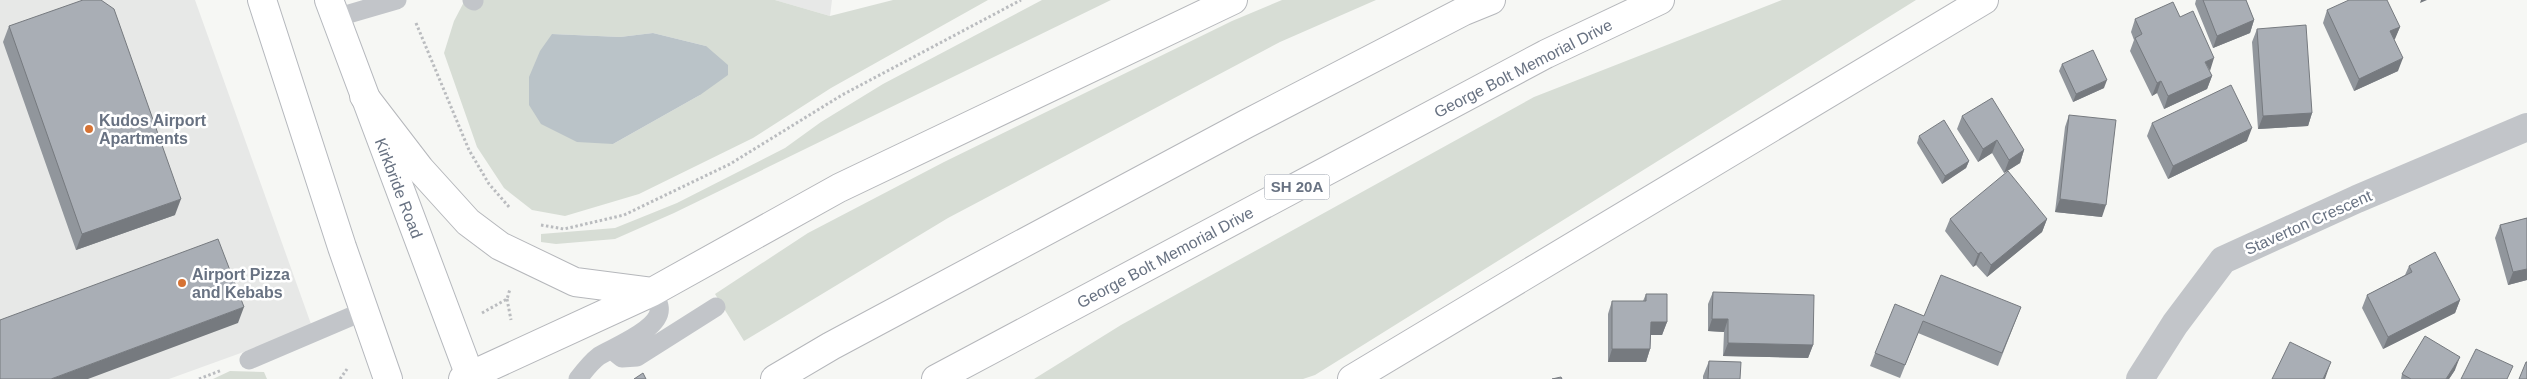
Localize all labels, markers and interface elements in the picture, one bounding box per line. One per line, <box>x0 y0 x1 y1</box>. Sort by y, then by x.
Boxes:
street label: George Bolt Memorial Drive <box>1431 16 1615 121</box>
place label: Kudos Airport Apartments <box>99 112 207 147</box>
marker: Kudos Airport Apartments <box>83 123 95 135</box>
street label: Kirkbride Road <box>372 136 425 241</box>
road number: SH 20A <box>1264 174 1330 200</box>
street label: Staverton Crescent <box>2242 187 2375 258</box>
street label: George Bolt Memorial Drive <box>1074 204 1256 311</box>
place label: Airport Pizza and Kebabs <box>192 266 290 301</box>
marker: Airport Pizza and Kebabs <box>176 277 188 289</box>

